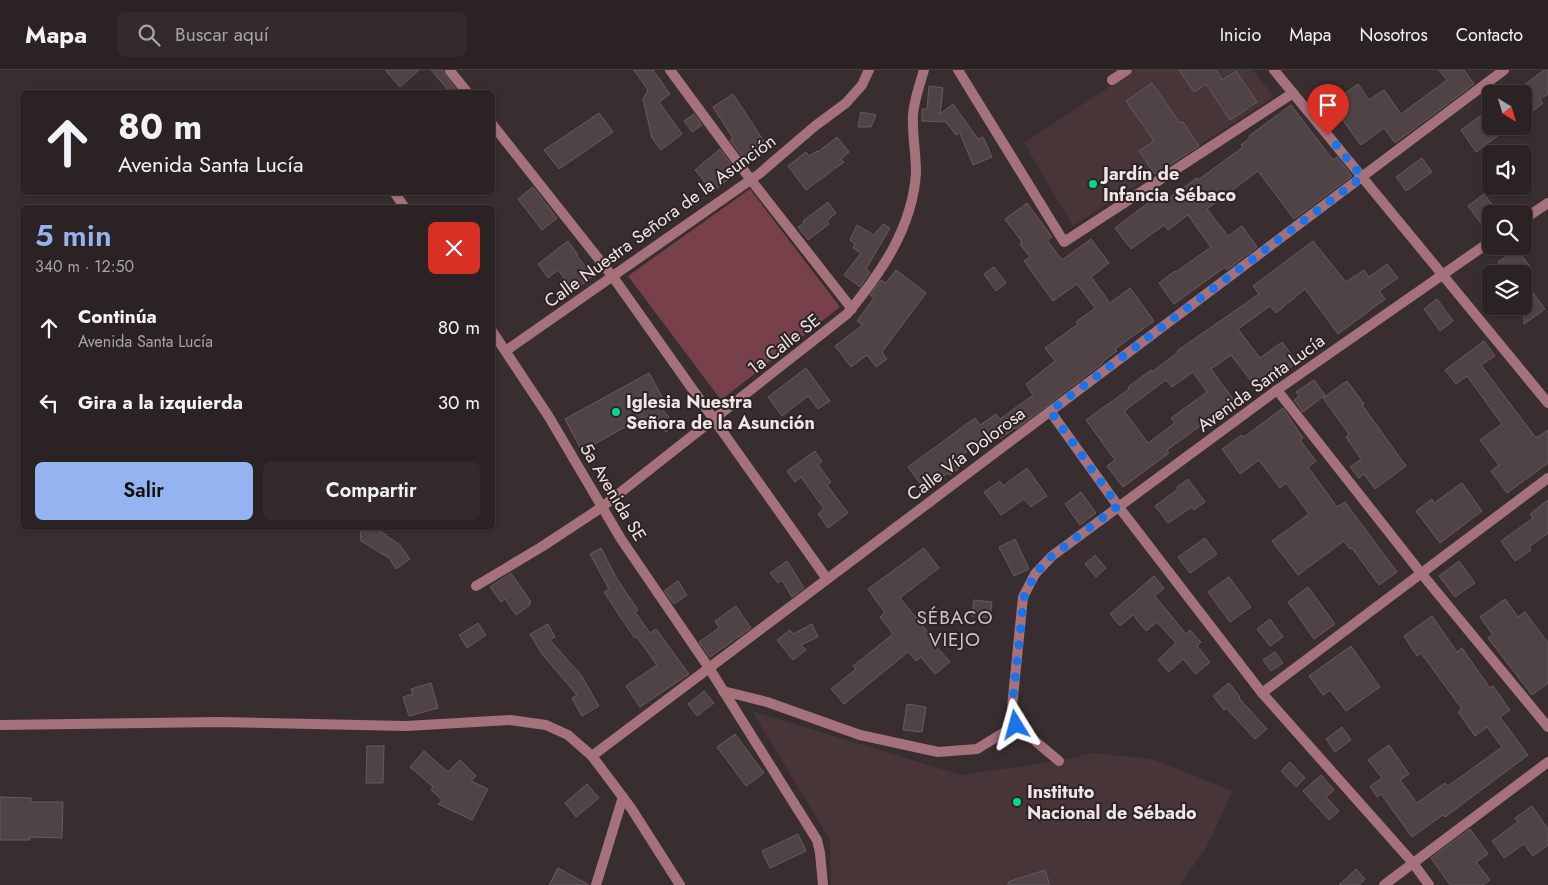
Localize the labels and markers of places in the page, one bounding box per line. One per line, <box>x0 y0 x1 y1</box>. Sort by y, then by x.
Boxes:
pin <box>1307 84 1349 135</box>
place label: Jardín de Infancia Sébaco <box>1100 161 1237 208</box>
marker: Jardín de Infancia Sébaco <box>1087 178 1099 190</box>
place label: Iglesia Nuestra Señora de la Asunción <box>626 389 815 436</box>
marker: Iglesia Nuestra Señora de la Asunción <box>610 406 622 418</box>
place label: Instituto Nacional de Sébado <box>1027 779 1197 826</box>
marker: Instituto Nacional de Sébado <box>1011 796 1023 808</box>

